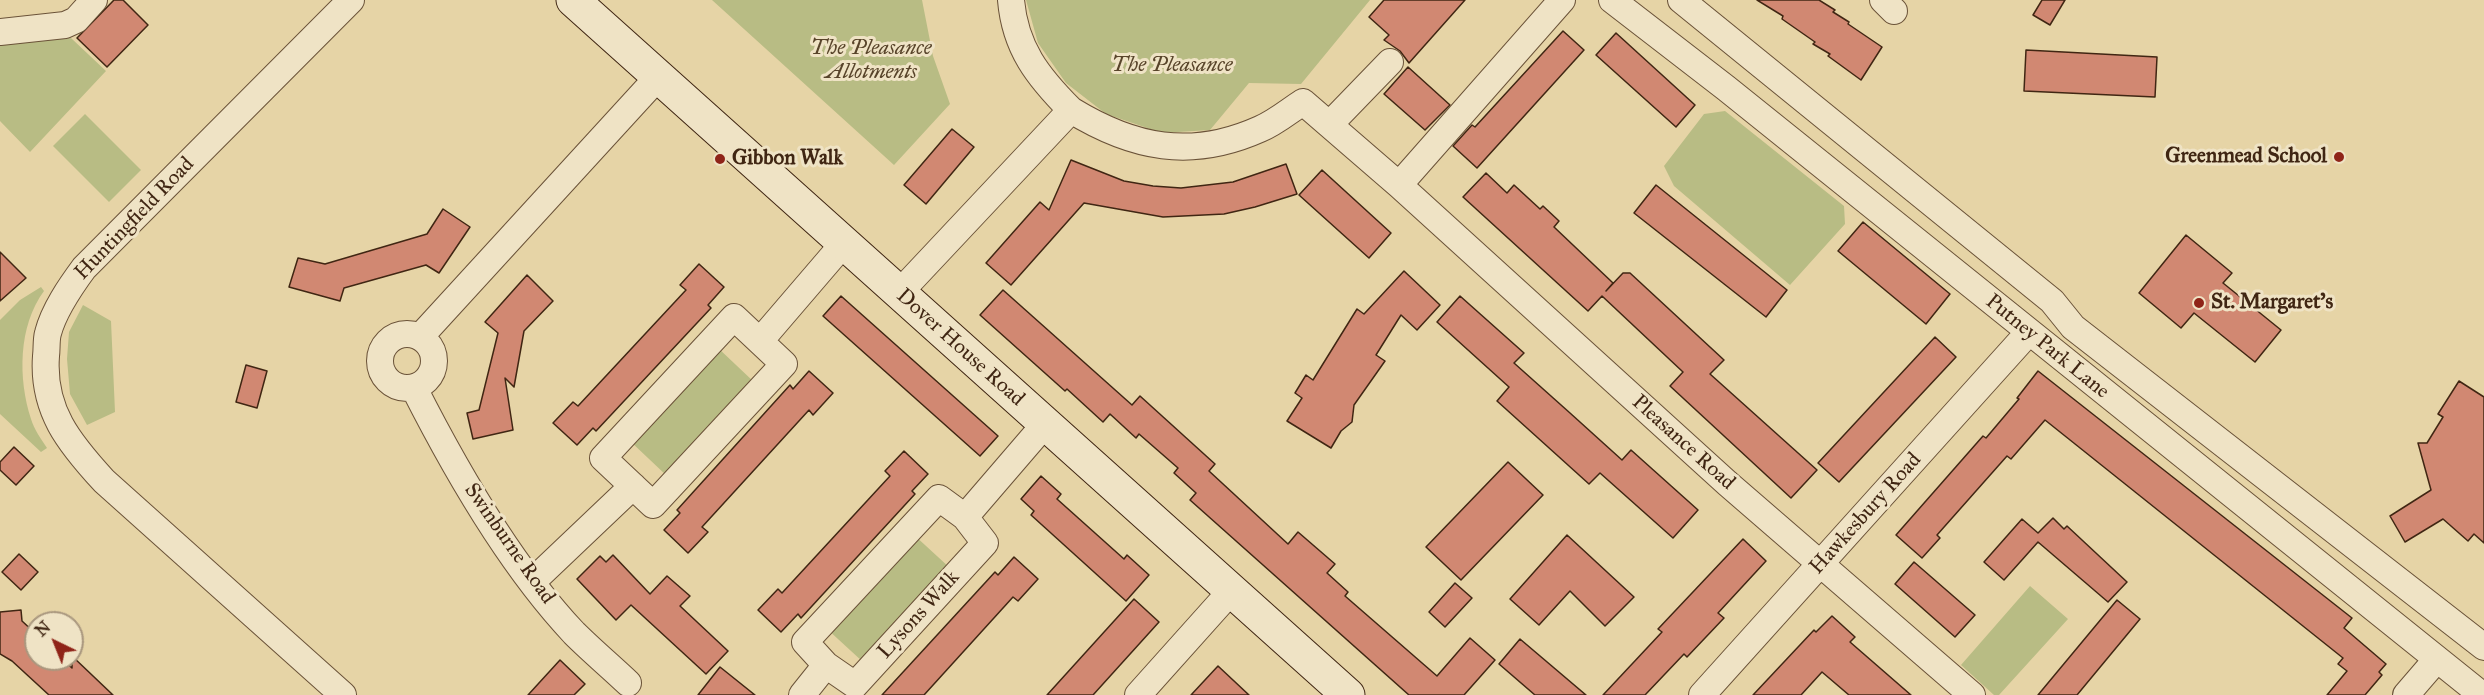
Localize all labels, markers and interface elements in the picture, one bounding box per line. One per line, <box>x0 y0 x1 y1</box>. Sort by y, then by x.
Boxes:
park label: The Pleasance Allotments <box>810 36 932 86</box>
park label: The Pleasance <box>1111 53 1233 79</box>
place label: Greenmead School <box>2165 144 2327 170</box>
place label: Gibbon Walk <box>732 146 843 172</box>
marker: Greenmead School <box>2332 150 2346 164</box>
street label: Huntingfield Road <box>70 152 200 286</box>
marker: Gibbon Walk <box>713 152 727 166</box>
street label: Dover House Road <box>891 284 1029 412</box>
street label: Putney Park Lane <box>1980 289 2114 405</box>
place label: St. Margaret's <box>2211 290 2333 316</box>
marker: St. Margaret's <box>2192 296 2206 310</box>
street label: Pleasance Road <box>1626 390 1740 496</box>
street label: Hawkesbury Road <box>1805 448 1927 580</box>
street label: Swinburne Road <box>458 479 560 609</box>
street label: Lysons Walk <box>873 566 965 664</box>
north arrow <box>24 611 84 671</box>
text: N <box>31 617 54 641</box>

